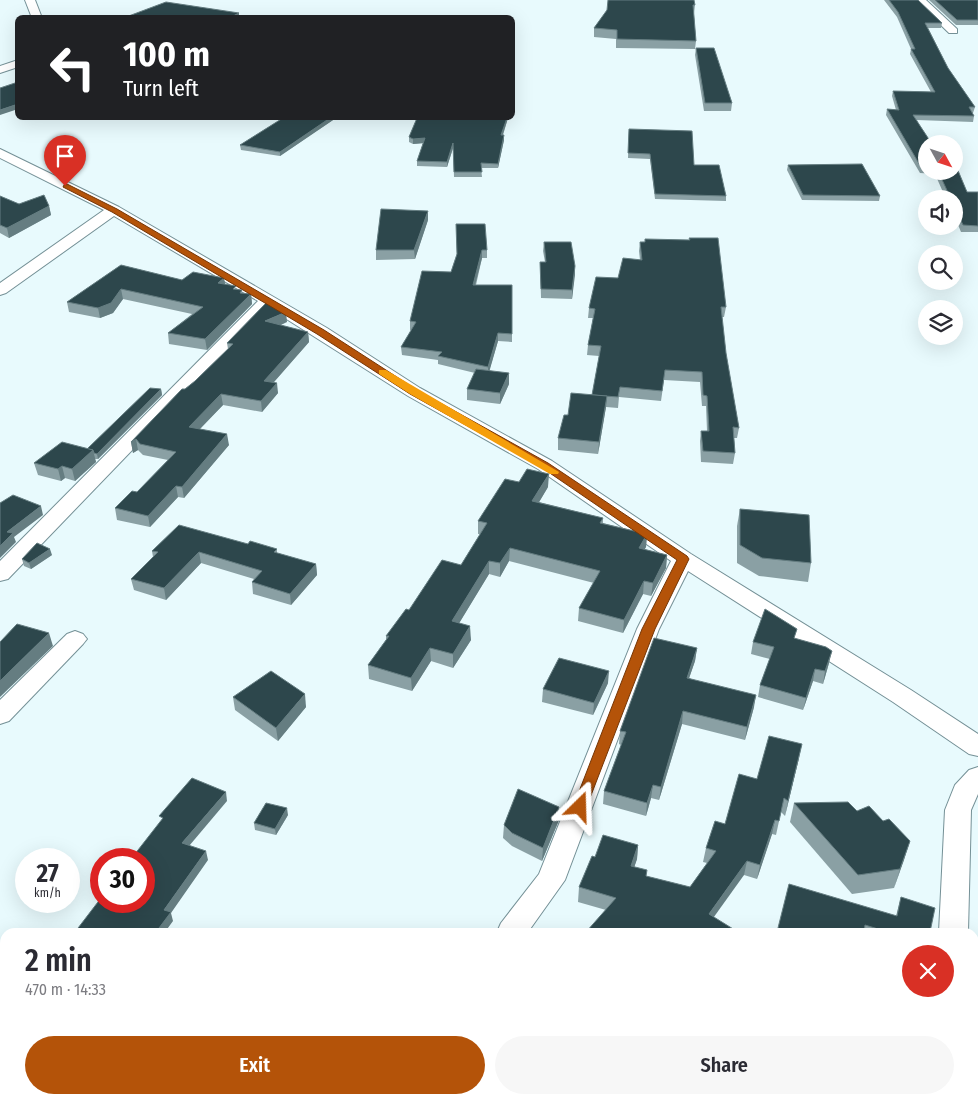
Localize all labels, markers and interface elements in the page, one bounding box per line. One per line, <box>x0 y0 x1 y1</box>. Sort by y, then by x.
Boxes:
text: 100 m <box>123 33 210 75</box>
icon: left <box>40 35 105 100</box>
text: Turn left <box>123 75 199 102</box>
pin <box>44 135 86 186</box>
north arrow <box>918 135 962 180</box>
map controls <box>918 135 963 345</box>
icon: arrive <box>51 142 79 170</box>
button: sound <box>918 190 963 235</box>
button: search <box>918 245 963 290</box>
button: layers <box>918 300 963 345</box>
position arrow <box>553 780 605 832</box>
speed limit sign: 30 <box>90 848 155 913</box>
text: 27 <box>36 859 59 889</box>
text: km/h <box>34 886 61 900</box>
text: 2 min <box>25 943 92 979</box>
button: close <box>902 945 954 997</box>
text: 470 m · 14:33 <box>25 980 106 999</box>
button: Exit <box>25 1036 485 1094</box>
button: Share <box>495 1036 954 1094</box>

